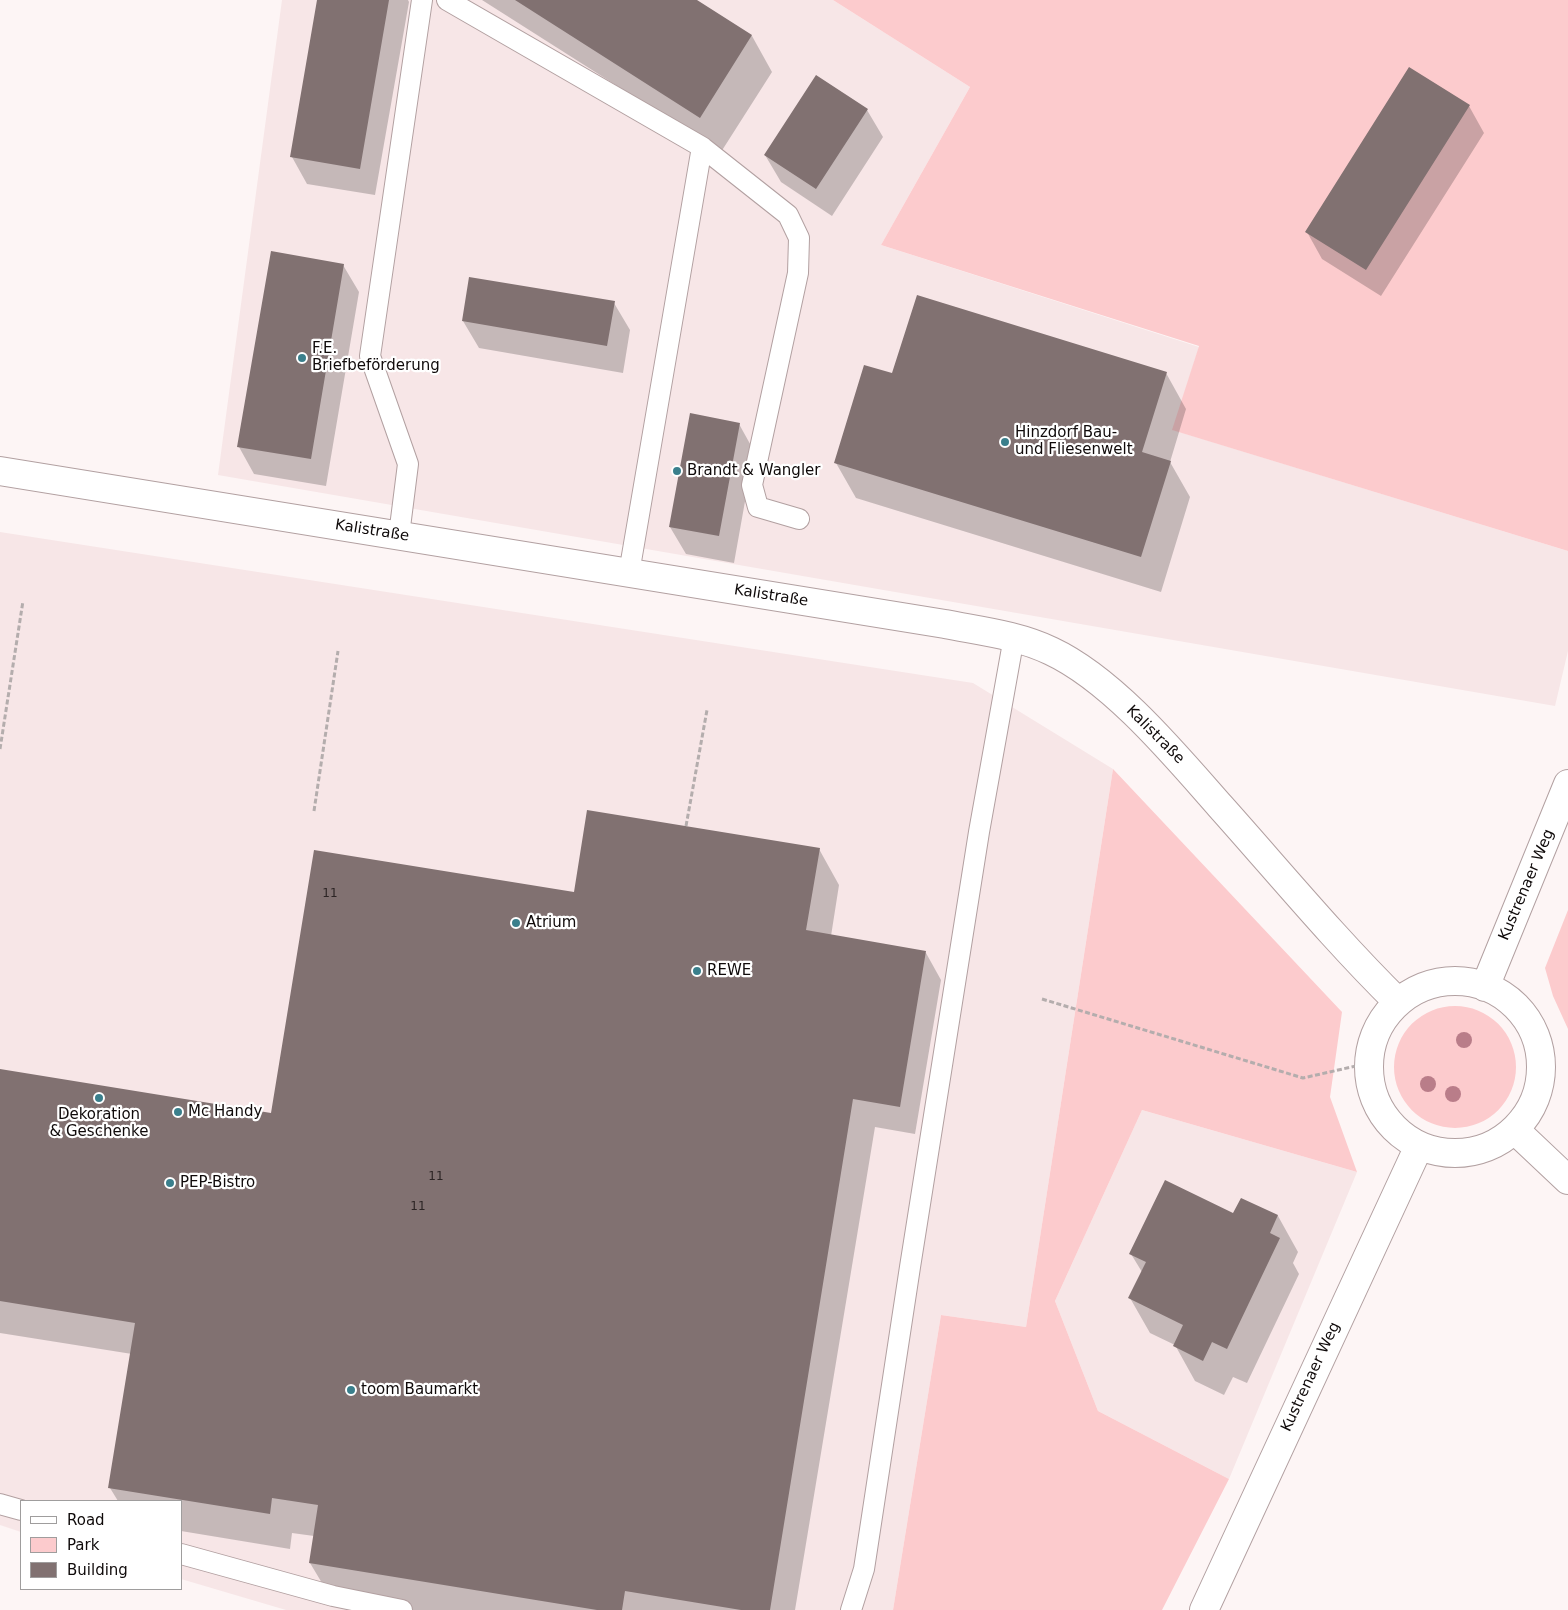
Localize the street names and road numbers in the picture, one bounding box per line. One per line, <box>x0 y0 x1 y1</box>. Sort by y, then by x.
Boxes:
street label: Kalistraße <box>334 516 410 546</box>
street label: Kalistraße <box>733 581 809 611</box>
street label: Kalistraße <box>1122 702 1188 768</box>
street label: Kustrenaer Weg <box>1495 827 1559 943</box>
street label: Kustrenaer Weg <box>1278 1319 1344 1435</box>

